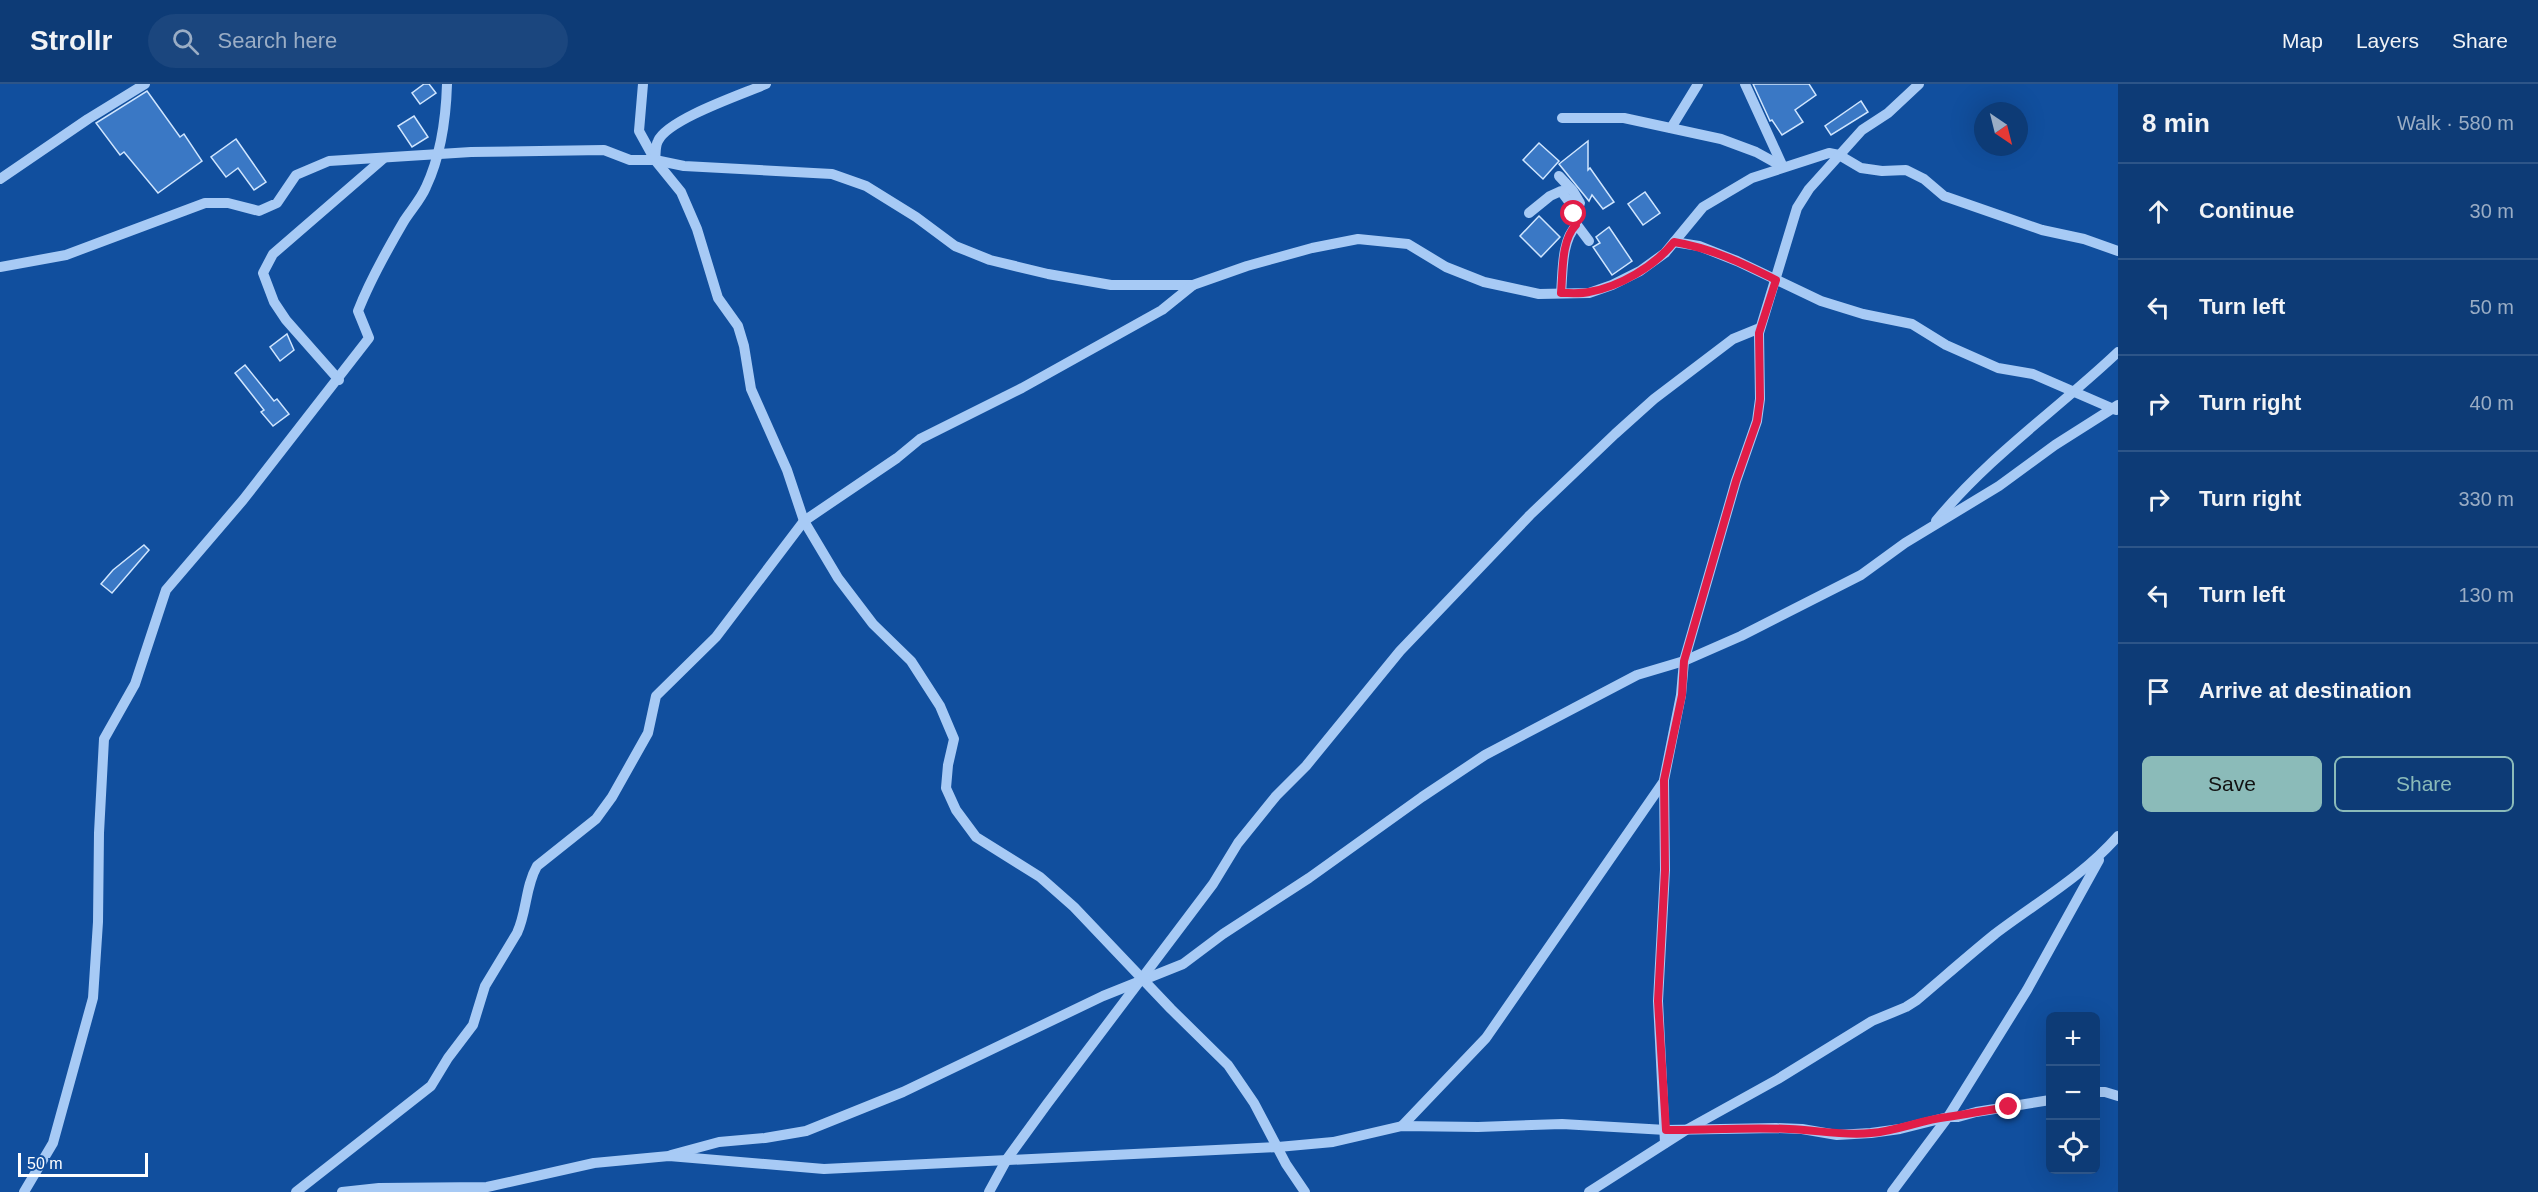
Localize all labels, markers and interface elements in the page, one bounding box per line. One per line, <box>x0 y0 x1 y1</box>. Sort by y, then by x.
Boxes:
search box <box>148 14 568 68</box>
text: Strollr <box>30 25 112 56</box>
icon: search <box>169 25 202 58</box>
text: Search here <box>217 28 337 53</box>
text: Map <box>2282 29 2323 52</box>
text: Layers <box>2356 29 2419 52</box>
text: Share <box>2452 29 2508 52</box>
north arrow <box>1974 102 2028 156</box>
text: 8 min <box>2142 108 2210 138</box>
text: Walk · 580 m <box>2397 112 2514 134</box>
icon: ahead <box>2142 195 2175 228</box>
text: Continue <box>2199 198 2294 223</box>
route start <box>1560 200 1586 226</box>
text: 30 m <box>2470 200 2514 222</box>
icon: left <box>2142 291 2175 324</box>
text: Turn left <box>2199 294 2285 319</box>
text: 50 m <box>2470 296 2514 318</box>
icon: right <box>2142 387 2175 420</box>
text: Turn right <box>2199 390 2301 415</box>
text: 40 m <box>2470 392 2514 414</box>
icon: right <box>2142 483 2175 516</box>
text: Turn right <box>2199 486 2301 511</box>
text: 330 m <box>2458 488 2514 510</box>
icon: left <box>2142 579 2175 612</box>
text: Turn left <box>2199 582 2285 607</box>
text: 130 m <box>2458 584 2514 606</box>
icon: arrive <box>2142 675 2175 708</box>
text: Arrive at destination <box>2199 678 2412 703</box>
button: Save <box>2142 756 2322 812</box>
button: Share <box>2334 756 2514 812</box>
map controls <box>2046 1012 2100 1174</box>
button: + <box>2046 1012 2100 1066</box>
button: − <box>2046 1066 2100 1120</box>
route end <box>1995 1093 2021 1119</box>
button: locate <box>2046 1120 2100 1174</box>
scale bar <box>18 1150 148 1178</box>
text: 50 m <box>27 1155 63 1172</box>

